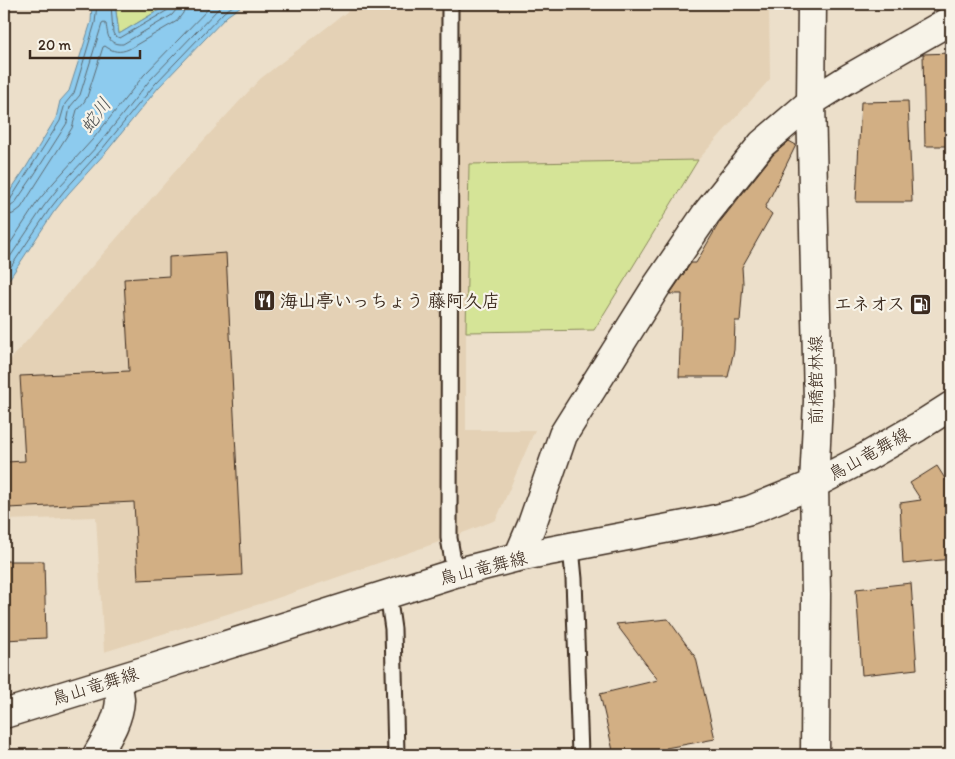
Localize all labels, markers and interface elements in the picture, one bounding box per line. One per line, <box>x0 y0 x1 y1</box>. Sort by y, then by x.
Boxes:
scale bar <box>30 28 140 60</box>
text: 20 m <box>38 36 72 54</box>
water label: 蛇川 <box>75 93 116 137</box>
restaurant icon: 海山亭いっちょう 藤阿久店 <box>252 289 276 313</box>
place label: 海山亭いっちょう 藤阿久店 <box>280 290 500 312</box>
fuel station icon: エネオス <box>909 292 933 316</box>
place label: エネオス <box>834 293 905 315</box>
street label: 前橋館林線 <box>805 335 827 425</box>
street label: 鳥山竜舞線 <box>824 423 914 485</box>
street label: 鳥山竜舞線 <box>437 546 529 590</box>
street label: 鳥山竜舞線 <box>49 662 141 710</box>

